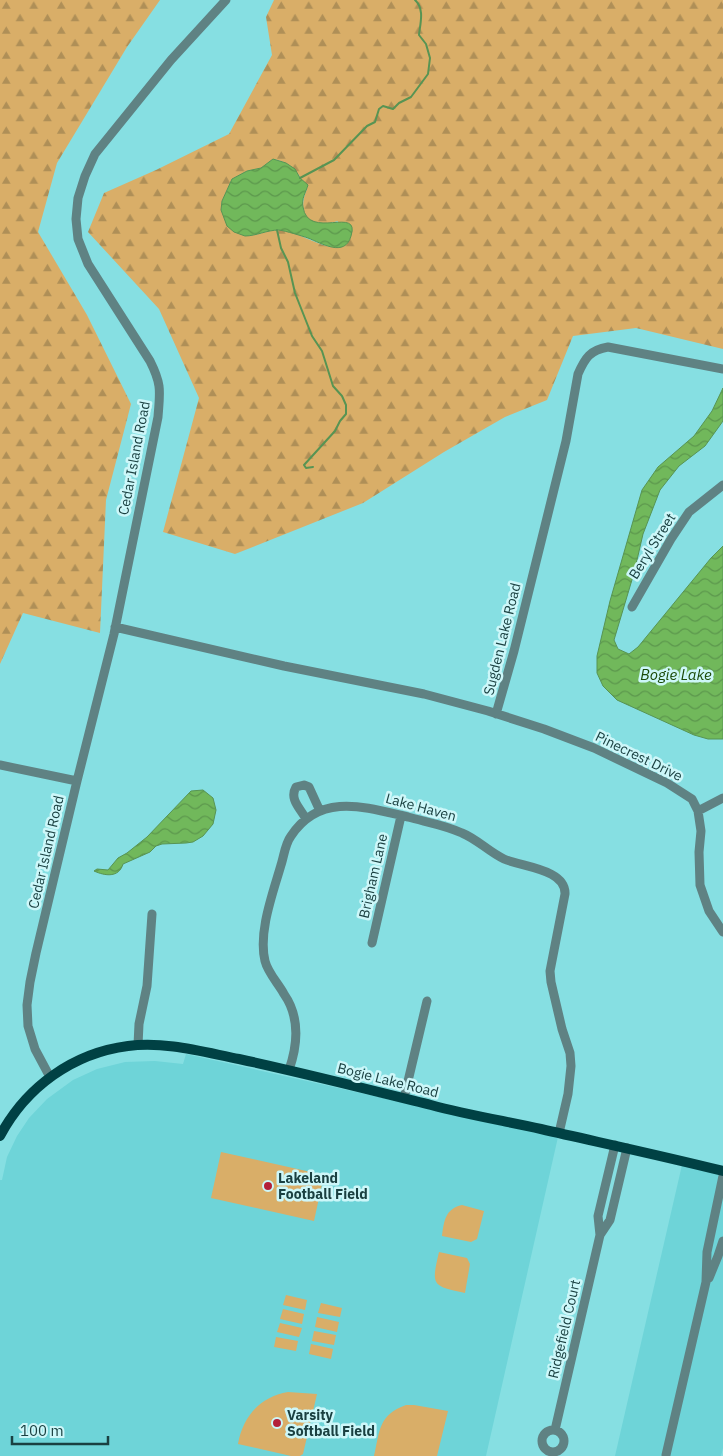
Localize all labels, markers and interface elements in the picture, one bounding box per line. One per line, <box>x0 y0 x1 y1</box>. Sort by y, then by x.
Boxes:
street label: Cedar Island Road <box>114 400 154 516</box>
street label: Beryl Street <box>625 510 679 582</box>
street label: Sugden Lake Road <box>479 581 525 697</box>
water label: Bogie Lake <box>640 665 712 684</box>
street label: Pinecrest Drive <box>592 727 686 785</box>
street label: Lake Haven <box>384 789 458 825</box>
street label: Cedar Island Road <box>24 794 68 910</box>
street label: Brigham Lane <box>355 832 392 920</box>
street label: Bogie Lake Road <box>336 1059 440 1101</box>
place label: Lakeland Football Field <box>278 1169 368 1203</box>
marker: Lakeland Football Field <box>262 1180 274 1192</box>
street label: Ridgefield Court <box>544 1278 584 1380</box>
place label: Varsity Softball Field <box>287 1406 375 1440</box>
scale bar <box>12 1414 109 1446</box>
marker: Varsity Softball Field <box>271 1417 283 1429</box>
text: 100 m <box>20 1421 64 1440</box>

